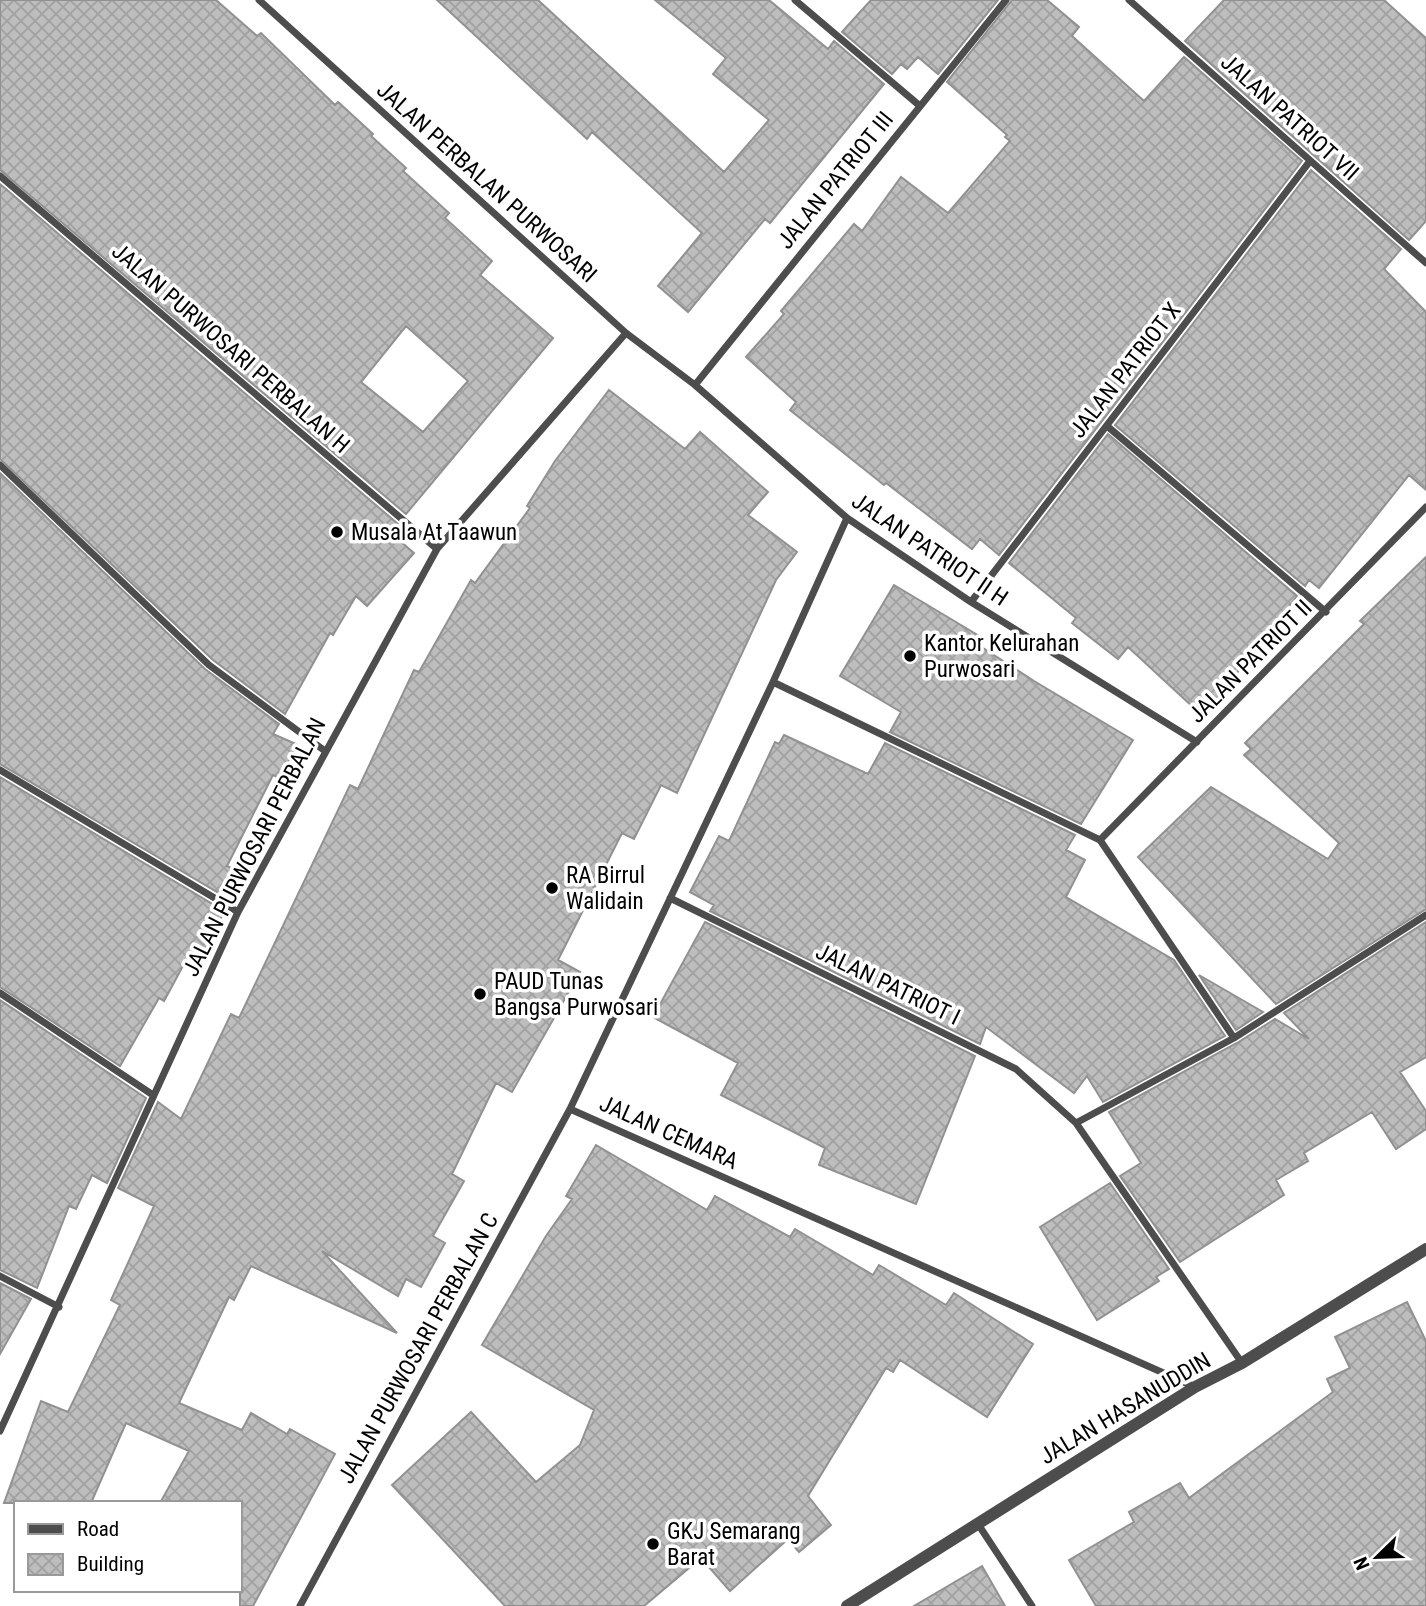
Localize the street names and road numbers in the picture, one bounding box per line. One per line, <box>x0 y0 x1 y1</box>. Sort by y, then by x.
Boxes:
street label: JALAN PATRIOT VII <box>1215 49 1364 186</box>
street label: JALAN PERBALAN PURWOSARI <box>371 76 602 288</box>
street label: JALAN PATRIOT III <box>772 106 899 254</box>
street label: JALAN PURWOSARI PERBALAN H <box>106 238 355 459</box>
street label: JALAN PATRIOT X <box>1064 297 1187 443</box>
street label: JALAN PATRIOT II H <box>847 487 1013 612</box>
street label: JALAN PATRIOT II <box>1183 594 1317 728</box>
street label: JALAN PURWOSARI PERBALAN <box>177 713 332 981</box>
street label: JALAN PATRIOT I <box>811 938 964 1031</box>
street label: JALAN CEMARA <box>595 1090 742 1175</box>
street label: JALAN PURWOSARI PERBALAN C <box>333 1208 504 1488</box>
street label: JALAN HASANUDDIN <box>1035 1347 1216 1470</box>

